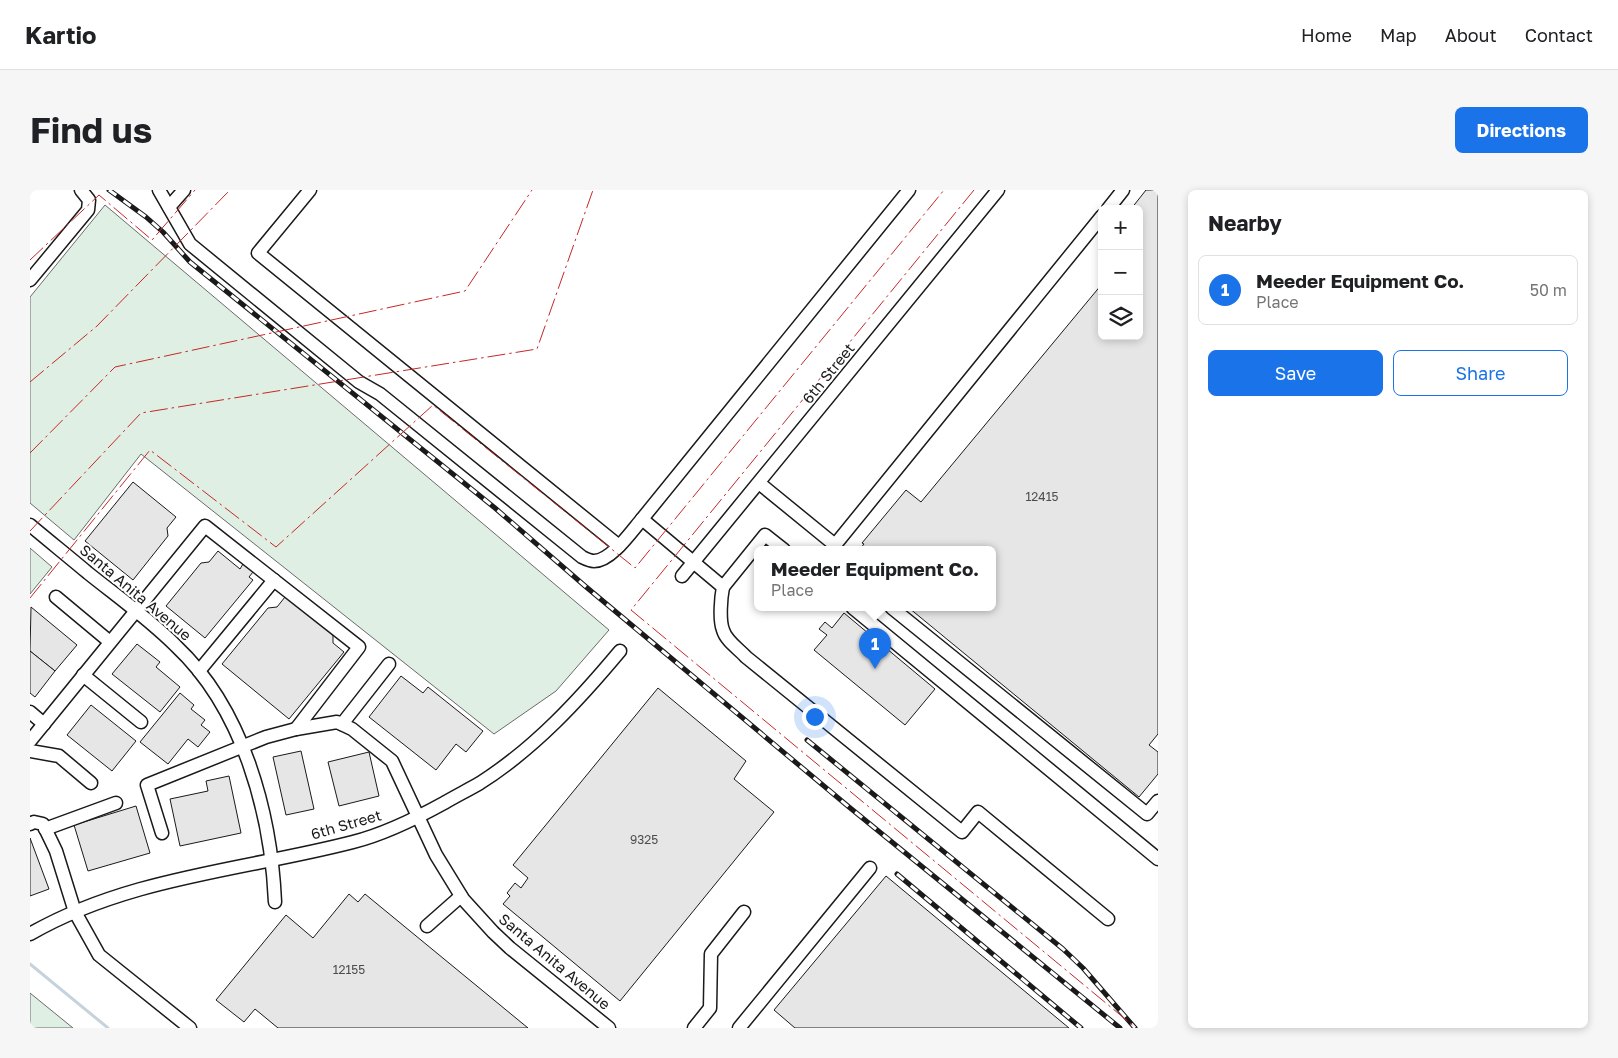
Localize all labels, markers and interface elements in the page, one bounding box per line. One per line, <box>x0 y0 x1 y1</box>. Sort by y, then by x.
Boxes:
text: Kartio <box>25 20 97 49</box>
text: Home <box>1301 24 1352 46</box>
text: Map <box>1380 24 1417 46</box>
text: About <box>1445 24 1497 46</box>
text: Contact <box>1525 24 1593 46</box>
button: Directions <box>1455 107 1588 153</box>
text: Find us <box>30 109 152 151</box>
map controls <box>1098 205 1143 340</box>
button: + <box>1098 205 1143 250</box>
text: Nearby <box>1208 210 1282 236</box>
button: − <box>1098 250 1143 295</box>
text: Meeder Equipment Co. <box>1256 269 1464 292</box>
text: 1 <box>1221 280 1229 300</box>
text: 50 m <box>1530 280 1567 300</box>
text: Place <box>1256 292 1299 312</box>
button: layers <box>1098 295 1143 340</box>
street label: 6th Street <box>798 339 858 407</box>
button: Save <box>1208 350 1383 396</box>
button: Share <box>1393 350 1568 396</box>
house number: 12415 <box>1026 489 1058 504</box>
street label: Santa Anita Avenue <box>77 540 196 644</box>
popup <box>754 546 996 611</box>
text: Meeder Equipment Co. <box>771 557 979 580</box>
text: Place <box>771 580 813 600</box>
pin: 1 <box>859 628 891 669</box>
your location <box>802 704 828 730</box>
street label: 6th Street <box>309 805 383 843</box>
house number: 9325 <box>630 832 658 847</box>
street label: Santa Anita Avenue <box>496 909 615 1013</box>
house number: 12155 <box>333 962 365 977</box>

